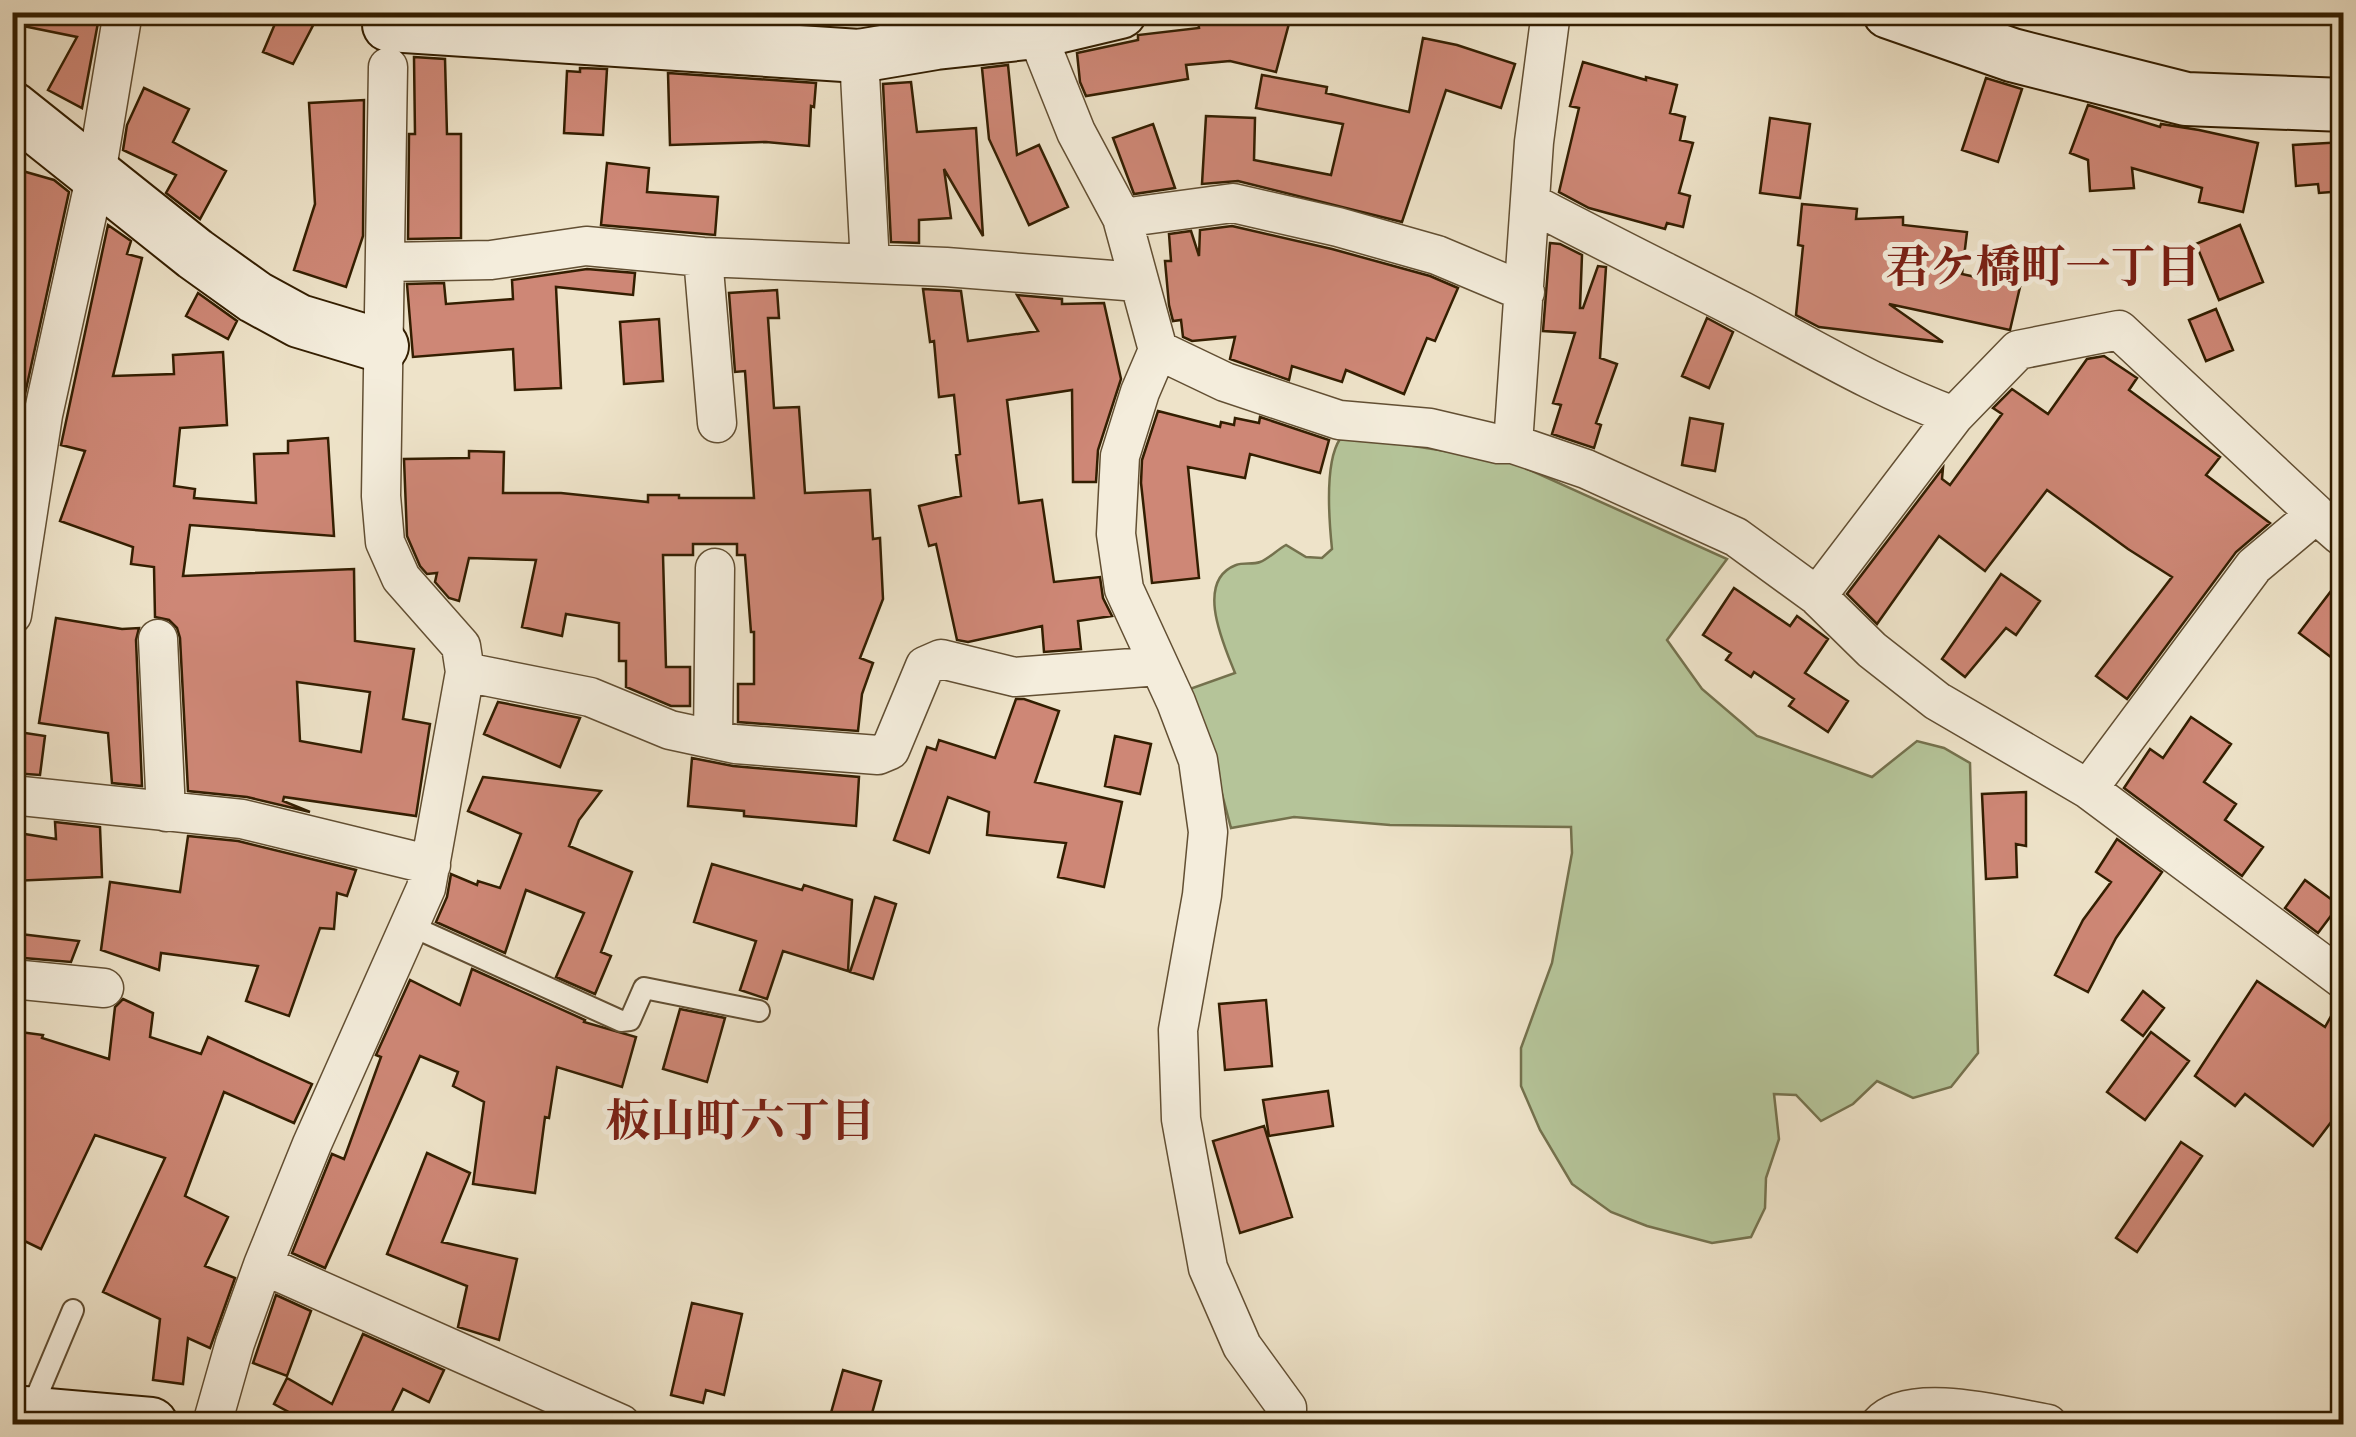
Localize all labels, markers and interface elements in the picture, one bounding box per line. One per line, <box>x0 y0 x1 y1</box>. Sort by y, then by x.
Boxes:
district label: 君ケ橋町一丁目 <box>1885 239 2201 304</box>
district label: 板山町六丁目 <box>605 1093 875 1158</box>

